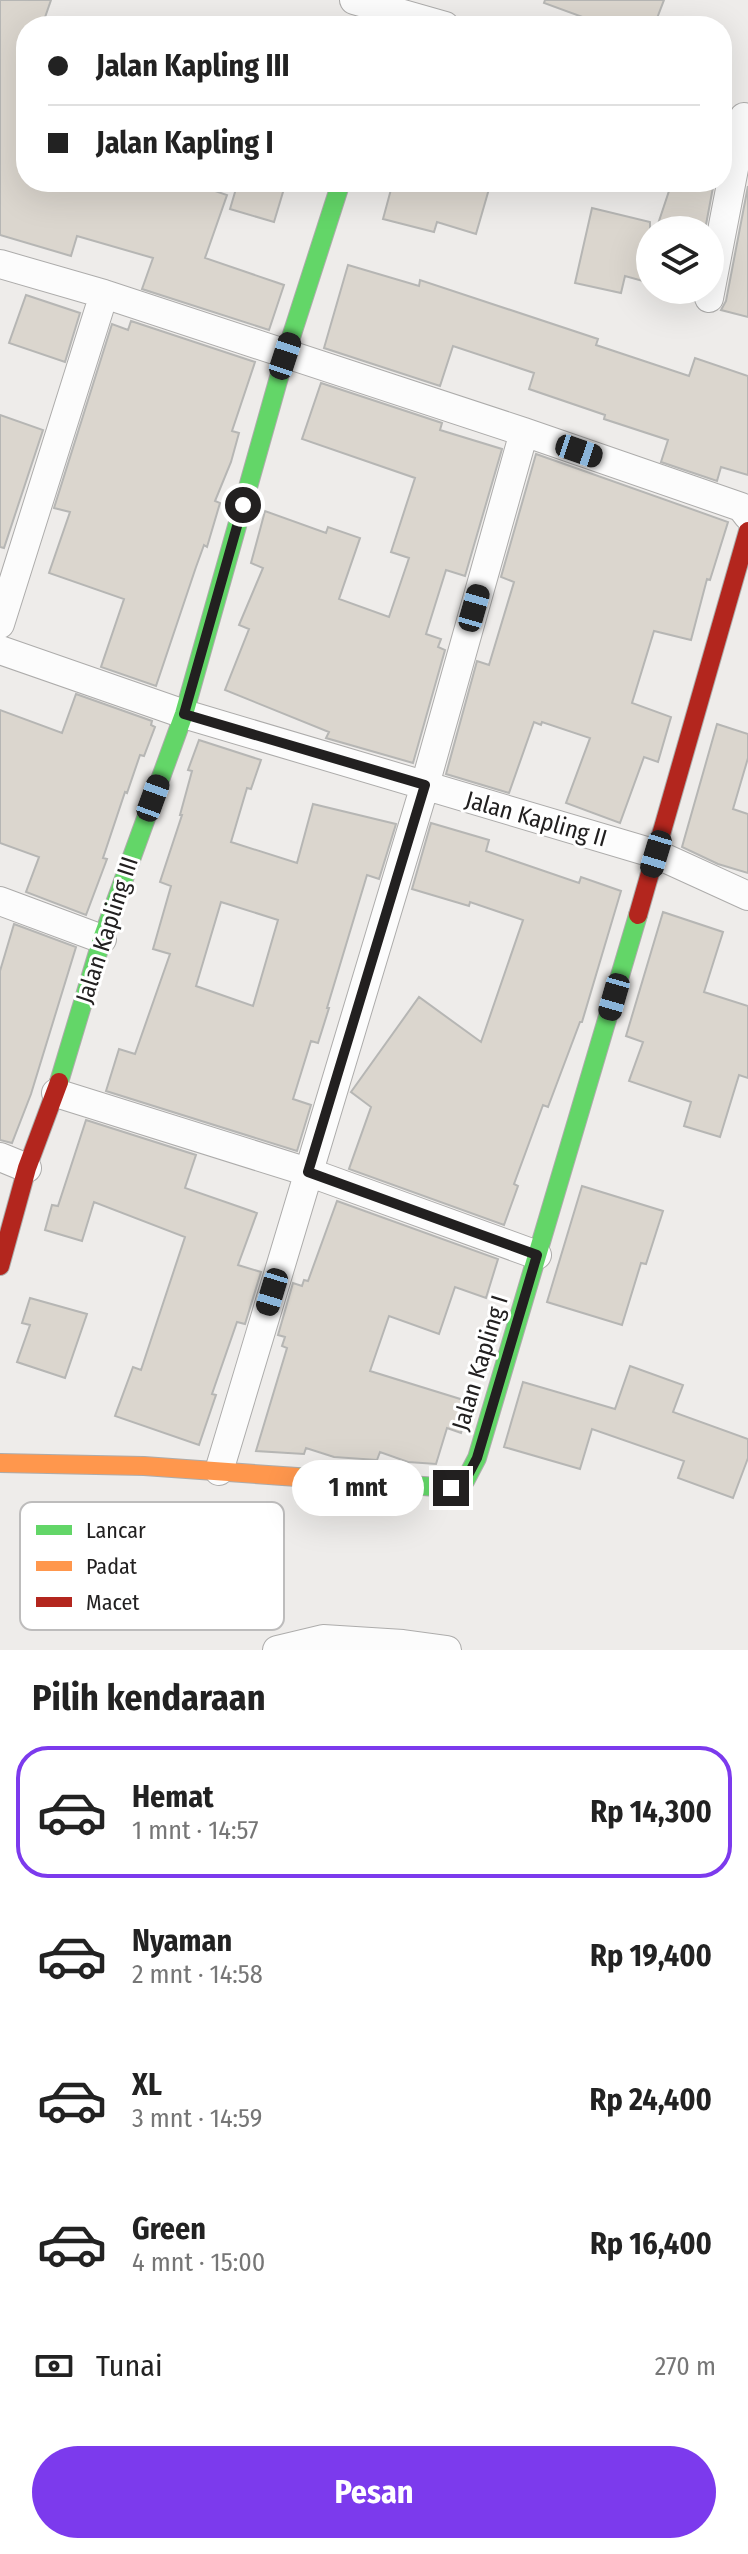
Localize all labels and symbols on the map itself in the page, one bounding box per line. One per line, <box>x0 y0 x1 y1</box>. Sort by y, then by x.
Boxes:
car <box>266 329 304 383</box>
car <box>552 432 606 470</box>
route start <box>225 487 261 523</box>
car <box>456 582 492 634</box>
car <box>134 771 172 825</box>
street label: Jalan Kapling II <box>462 785 610 853</box>
car <box>638 828 674 880</box>
street label: Jalan Kapling III <box>70 853 144 1007</box>
car <box>596 971 632 1023</box>
car <box>254 1266 290 1318</box>
street label: Jalan Kapling I <box>446 1292 514 1434</box>
callout: 1 mnt <box>291 1460 423 1516</box>
route end <box>433 1470 469 1506</box>
legend <box>20 1502 284 1630</box>
text: Lancar <box>86 1517 146 1544</box>
text: Padat <box>86 1553 138 1580</box>
text: Macet <box>86 1589 140 1616</box>

